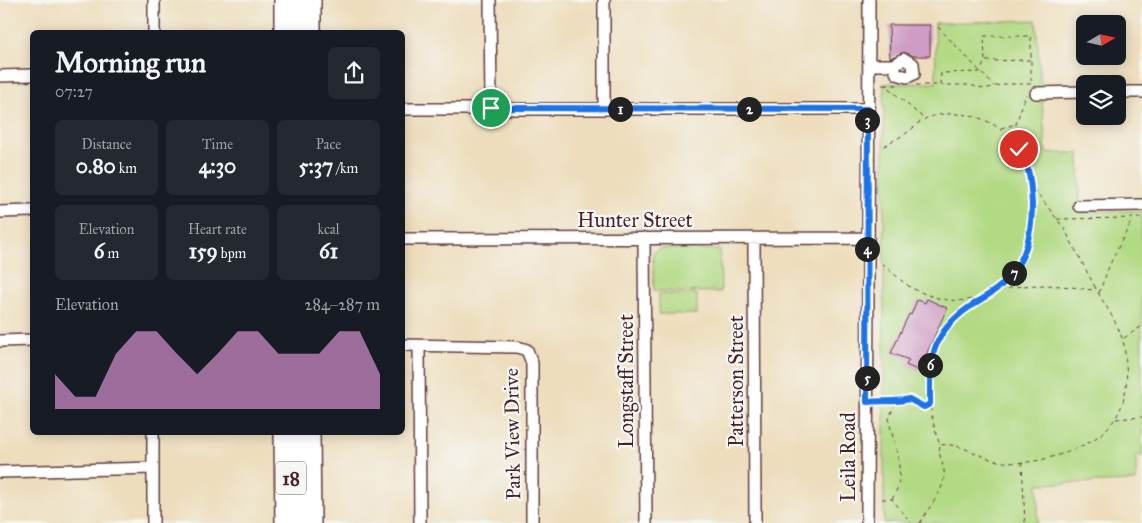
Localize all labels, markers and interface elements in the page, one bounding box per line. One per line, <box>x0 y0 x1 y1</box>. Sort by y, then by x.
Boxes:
north arrow <box>1076 15 1126 65</box>
map controls <box>1076 15 1126 125</box>
text: Morning run <box>55 45 206 80</box>
button: share <box>328 47 380 99</box>
button: layers <box>1076 75 1126 125</box>
text: 07:27 <box>55 82 93 101</box>
pin <box>470 87 512 129</box>
icon: arrive <box>477 94 505 122</box>
pin: 1 <box>608 96 632 122</box>
pin: 2 <box>736 96 762 122</box>
text: 1 <box>618 101 623 118</box>
text: 2 <box>746 101 753 118</box>
pin: 3 <box>854 108 880 132</box>
text: 3 <box>865 112 870 129</box>
pin <box>998 128 1040 170</box>
icon: check <box>1005 135 1033 163</box>
text: Distance <box>81 136 132 153</box>
text: Time <box>202 136 233 153</box>
text: Pace <box>316 136 341 153</box>
text: 0.80 <box>76 153 116 179</box>
text: 4:30 <box>199 153 236 179</box>
text: 5:37 <box>299 153 333 179</box>
text: km <box>116 160 137 177</box>
text: /km <box>333 160 358 177</box>
street label: Hunter Street <box>577 208 693 232</box>
text: Elevation <box>79 221 134 238</box>
text: Heart rate <box>188 221 247 238</box>
text: kcal <box>317 221 340 238</box>
pin: 4 <box>854 236 880 262</box>
text: 6 <box>94 238 105 264</box>
text: 159 <box>189 238 218 264</box>
text: 61 <box>319 238 338 264</box>
text: 4 <box>864 241 871 258</box>
text: m <box>105 245 119 262</box>
text: bpm <box>218 245 246 262</box>
pin: 7 <box>1002 260 1026 286</box>
text: 7 <box>1011 265 1018 282</box>
text: Elevation <box>55 295 119 314</box>
text: 284–287 m <box>304 295 380 314</box>
street label: Longstaff Street <box>614 314 639 448</box>
street label: Patterson Street <box>724 315 748 447</box>
pin: 6 <box>918 352 942 378</box>
text: 6 <box>927 357 934 374</box>
pin: 5 <box>854 366 880 390</box>
street label: Park View Drive <box>499 368 525 500</box>
text: 5 <box>864 370 871 387</box>
street label: Leila Road <box>836 412 860 502</box>
road number: 18 <box>276 462 306 494</box>

